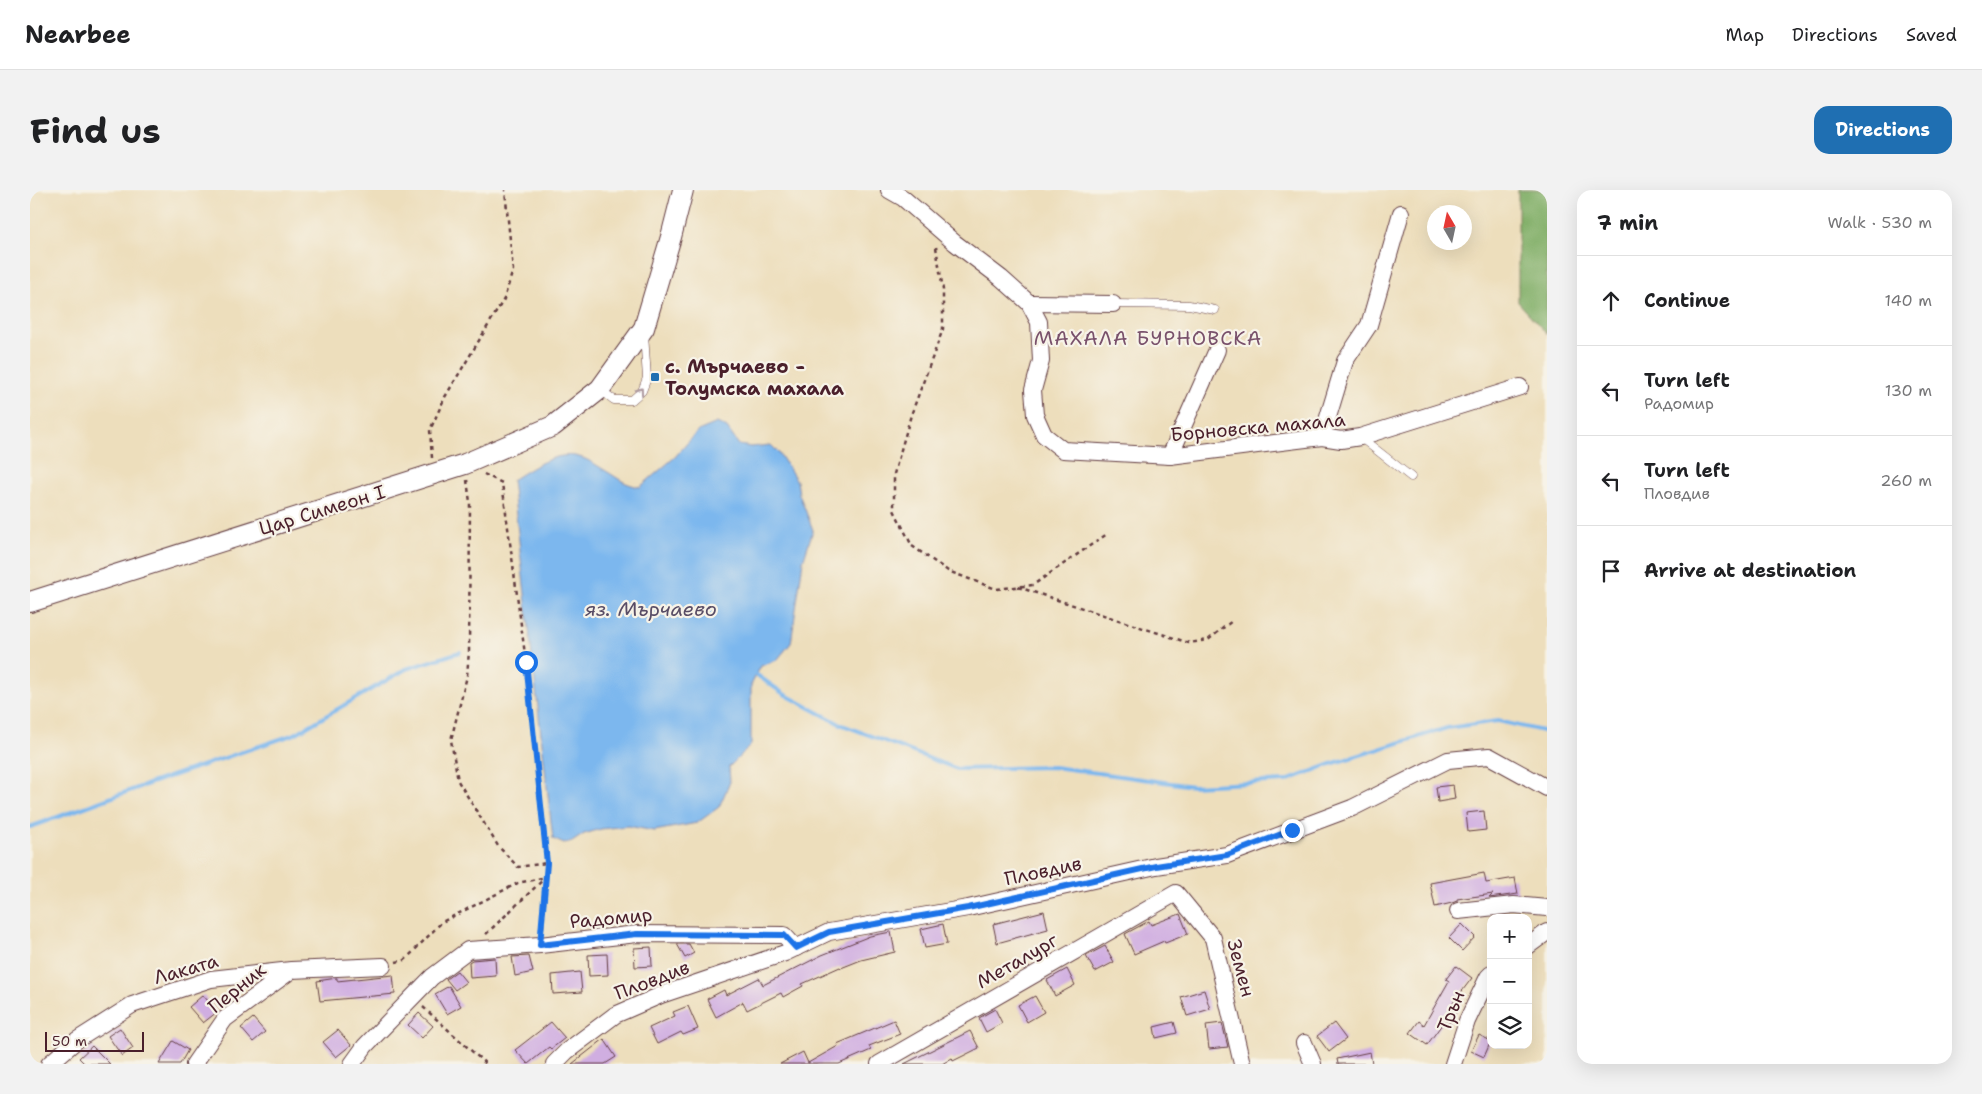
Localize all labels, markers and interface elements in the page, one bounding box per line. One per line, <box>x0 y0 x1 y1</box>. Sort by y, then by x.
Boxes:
text: Nearbee <box>25 19 131 51</box>
text: Map <box>1726 23 1764 47</box>
text: Directions <box>1792 23 1878 47</box>
text: Saved <box>1906 23 1957 47</box>
button: Directions <box>1814 106 1952 154</box>
text: Find us <box>30 107 161 154</box>
north arrow <box>1427 205 1472 250</box>
text: 7 min <box>1597 209 1658 237</box>
text: Walk · 530 m <box>1828 212 1932 233</box>
icon: ahead <box>1597 287 1625 315</box>
text: Continue <box>1644 288 1730 313</box>
text: 140 m <box>1885 290 1932 311</box>
district label: МАХАЛА БУРНОВСКА <box>1034 325 1262 351</box>
place label: с. Мърчаево - Толумска махала <box>665 354 844 401</box>
text: Turn left <box>1644 368 1730 393</box>
marker: с. Мърчаево - Толумска махала <box>649 371 661 383</box>
icon: left <box>1597 377 1625 405</box>
text: 130 m <box>1885 380 1932 401</box>
one-way arrow <box>634 387 643 396</box>
text: Радомир <box>1644 393 1714 414</box>
street label: Борновска махала <box>1169 407 1347 447</box>
text: Turn left <box>1644 458 1730 483</box>
icon: left <box>1597 467 1625 495</box>
text: 260 m <box>1880 470 1932 491</box>
street label: Цар Симеон I <box>256 479 388 541</box>
text: Пловдив <box>1644 483 1710 504</box>
icon: arrive <box>1597 557 1625 585</box>
text: Arrive at destination <box>1644 558 1856 583</box>
water label: яз. Мърчаево <box>585 596 717 622</box>
route start <box>515 651 538 674</box>
route end <box>1281 819 1304 842</box>
street label: Пловдив <box>1002 851 1084 891</box>
street label: Радомир <box>569 902 653 934</box>
map controls <box>1487 914 1532 1049</box>
button: + <box>1487 914 1532 959</box>
street label: Металург <box>972 927 1063 994</box>
street label: Земен <box>1221 936 1261 1000</box>
street label: Лаката <box>151 948 221 990</box>
street label: Пловдив <box>611 954 693 1006</box>
street label: Перник <box>203 957 271 1019</box>
button: − <box>1487 959 1532 1004</box>
street label: Трън <box>1432 987 1470 1035</box>
button: layers <box>1487 1004 1532 1049</box>
scale bar <box>45 1029 144 1052</box>
text: 50 m <box>52 1032 87 1050</box>

